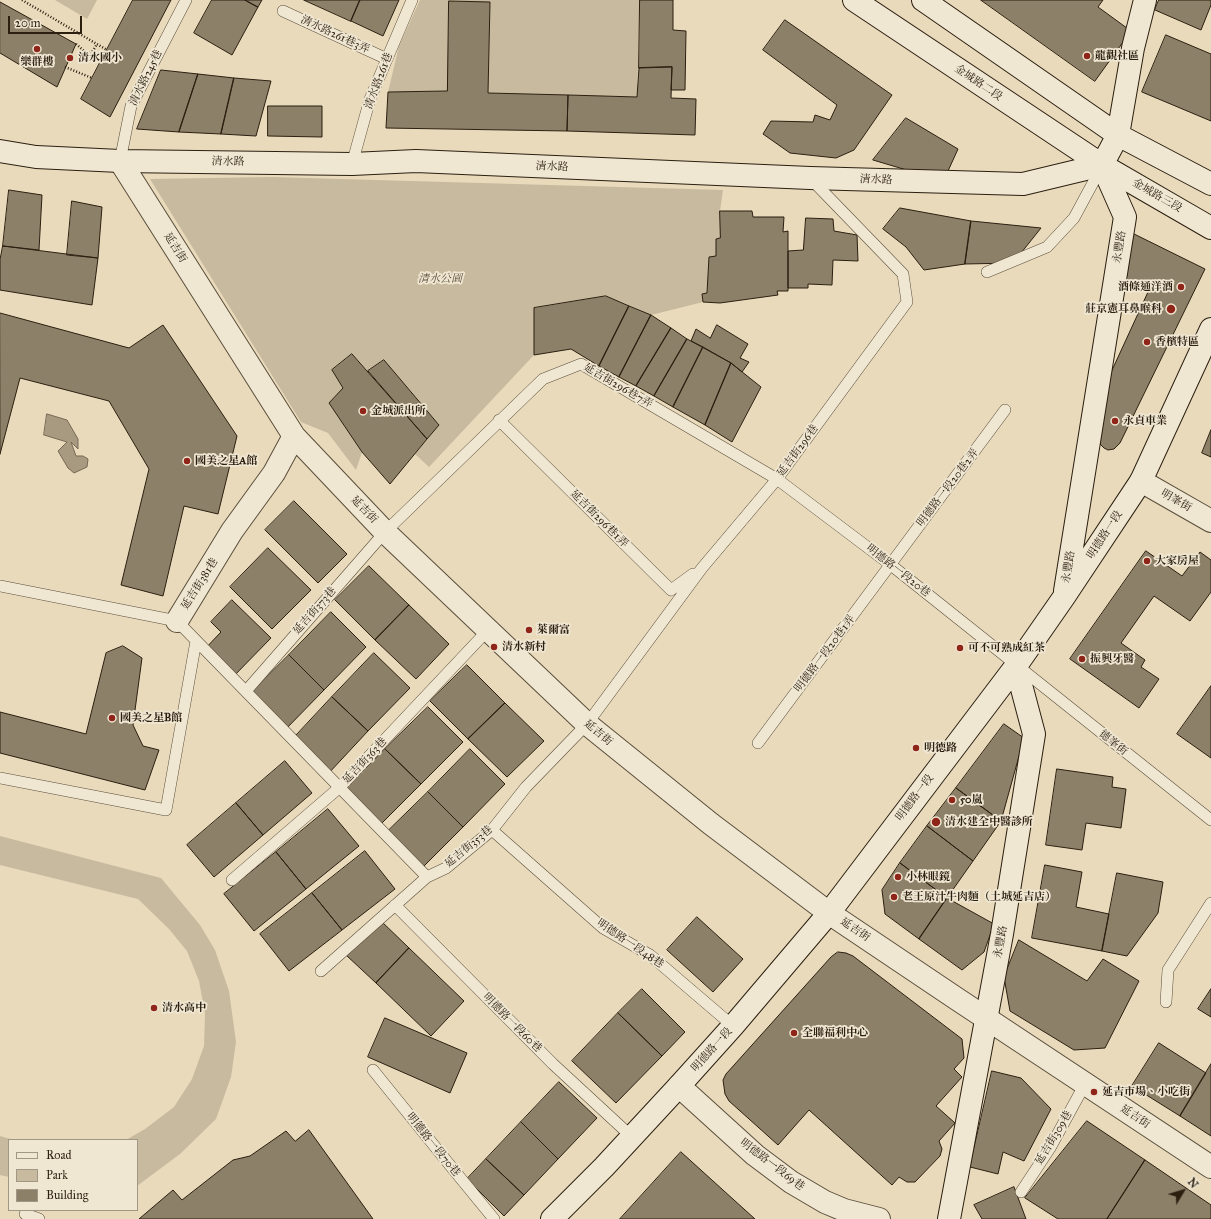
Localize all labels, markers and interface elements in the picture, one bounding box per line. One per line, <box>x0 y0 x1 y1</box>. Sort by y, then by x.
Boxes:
scale bar <box>10 8 84 34</box>
street label: 清水路261巷3弄 <box>298 13 372 57</box>
text: 20 m <box>15 16 41 30</box>
marker: 樂群樓 <box>32 44 42 54</box>
street label: 清水路245巷 <box>127 48 165 108</box>
place label: 龍觀社區 <box>1095 49 1139 63</box>
place label: 清水國小 <box>78 51 122 65</box>
street label: 清水路261巷 <box>362 51 396 111</box>
marker: 龍觀社區 <box>1082 51 1092 61</box>
marker: 清水國小 <box>65 53 75 63</box>
place label: 樂群樓 <box>21 55 53 69</box>
street label: 金城路二段 <box>952 62 1004 104</box>
street label: 清水路 <box>211 155 245 169</box>
street label: 清水路 <box>535 160 569 174</box>
street label: 清水路 <box>859 173 893 187</box>
street label: 金城路三段 <box>1130 177 1184 215</box>
street label: 永豐路 <box>1111 230 1129 264</box>
street label: 延吉街 <box>161 231 189 265</box>
park label: 清水公園 <box>418 272 462 286</box>
place label: 酒條通洋酒 <box>1118 280 1173 294</box>
marker: 酒條通洋酒 <box>1176 282 1186 292</box>
place label: 莊京憲耳鼻喉科 <box>1085 302 1162 316</box>
marker: 莊京憲耳鼻喉科 <box>1165 303 1177 315</box>
place label: 香檳特區 <box>1155 335 1199 349</box>
marker: 香檳特區 <box>1142 337 1152 347</box>
street label: 延吉街296巷7弄 <box>581 361 655 411</box>
place label: 金城派出所 <box>371 404 426 418</box>
marker: 金城派出所 <box>358 406 368 416</box>
place label: 永貞車業 <box>1123 414 1167 428</box>
marker: 永貞車業 <box>1110 416 1120 426</box>
street label: 延吉街296巷 <box>775 422 821 480</box>
street label: 明德路一段20巷2弄 <box>914 446 982 530</box>
place label: 國美之星A館 <box>195 454 257 468</box>
marker: 國美之星A館 <box>182 456 192 466</box>
street label: 延吉街296巷1弄 <box>567 487 631 551</box>
street label: 明峯街 <box>1158 487 1194 515</box>
street label: 延吉街 <box>348 494 380 526</box>
street label: 明德路一段 <box>1084 508 1126 562</box>
street label: 明德路一段20巷 <box>863 542 933 600</box>
street label: 永豐路 <box>1060 550 1078 584</box>
place label: 大家房屋 <box>1155 554 1199 568</box>
street label: 延吉街381巷 <box>179 556 221 612</box>
marker: 大家房屋 <box>1142 556 1152 566</box>
street label: 延吉街373巷 <box>291 585 339 637</box>
street label: 明德路一段20巷1弄 <box>792 613 858 695</box>
place label: 萊爾富 <box>537 623 570 637</box>
marker: 萊爾富 <box>524 625 534 635</box>
place label: 清水新村 <box>502 640 546 654</box>
place label: 可不可熟成紅茶 <box>968 641 1045 655</box>
marker: 清水新村 <box>489 642 499 652</box>
marker: 可不可熟成紅茶 <box>955 643 965 653</box>
place label: 振興牙醫 <box>1090 652 1134 666</box>
marker: 振興牙醫 <box>1077 654 1087 664</box>
place label: 國美之星B館 <box>120 711 182 725</box>
marker: 國美之星B館 <box>107 713 117 723</box>
street label: 延吉街 <box>581 717 615 749</box>
street label: 德峯街 <box>1096 727 1130 759</box>
street label: 延吉街363巷 <box>340 735 390 787</box>
place label: 明德路 <box>924 741 957 755</box>
marker: 明德路 <box>911 743 921 753</box>
street label: 明德路一段 <box>893 772 937 824</box>
place label: 50嵐 <box>960 793 983 807</box>
marker: 50嵐 <box>947 795 957 805</box>
place label: 清水建全中醫診所 <box>945 815 1033 829</box>
marker: 清水建全中醫診所 <box>930 816 942 828</box>
street label: 延吉街353巷 <box>443 823 495 871</box>
place label: 小林眼鏡 <box>906 870 950 884</box>
marker: 小林眼鏡 <box>893 872 903 882</box>
place label: 老王原汁牛肉麵（土城延吉店） <box>902 890 1056 904</box>
marker: 老王原汁牛肉麵（土城延吉店） <box>889 892 899 902</box>
street label: 延吉街 <box>838 915 872 945</box>
street label: 明德路一段48巷 <box>594 917 666 971</box>
street label: 永豐路 <box>992 925 1010 959</box>
street label: 明德路一段60巷 <box>480 991 544 1055</box>
place label: 清水高中 <box>162 1001 206 1015</box>
marker: 清水高中 <box>149 1003 159 1013</box>
street label: 明德路一段 <box>689 1025 735 1075</box>
place label: 全聯福利中心 <box>802 1026 868 1040</box>
marker: 全聯福利中心 <box>789 1028 799 1038</box>
place label: 延吉市場、小吃街 <box>1102 1085 1190 1099</box>
marker: 延吉市場、小吃街 <box>1089 1087 1099 1097</box>
street label: 延吉街 <box>1118 1102 1152 1132</box>
street label: 延吉街309巷 <box>1033 1109 1075 1167</box>
street label: 明德路一段70巷 <box>403 1110 463 1180</box>
street label: 明德路一段69巷 <box>737 1136 807 1194</box>
legend <box>8 1139 138 1211</box>
text: Road <box>46 1148 72 1162</box>
text: Park <box>46 1168 68 1182</box>
north arrow <box>1163 1171 1203 1211</box>
text: N <box>1185 1176 1201 1191</box>
text: Building <box>46 1188 88 1202</box>

